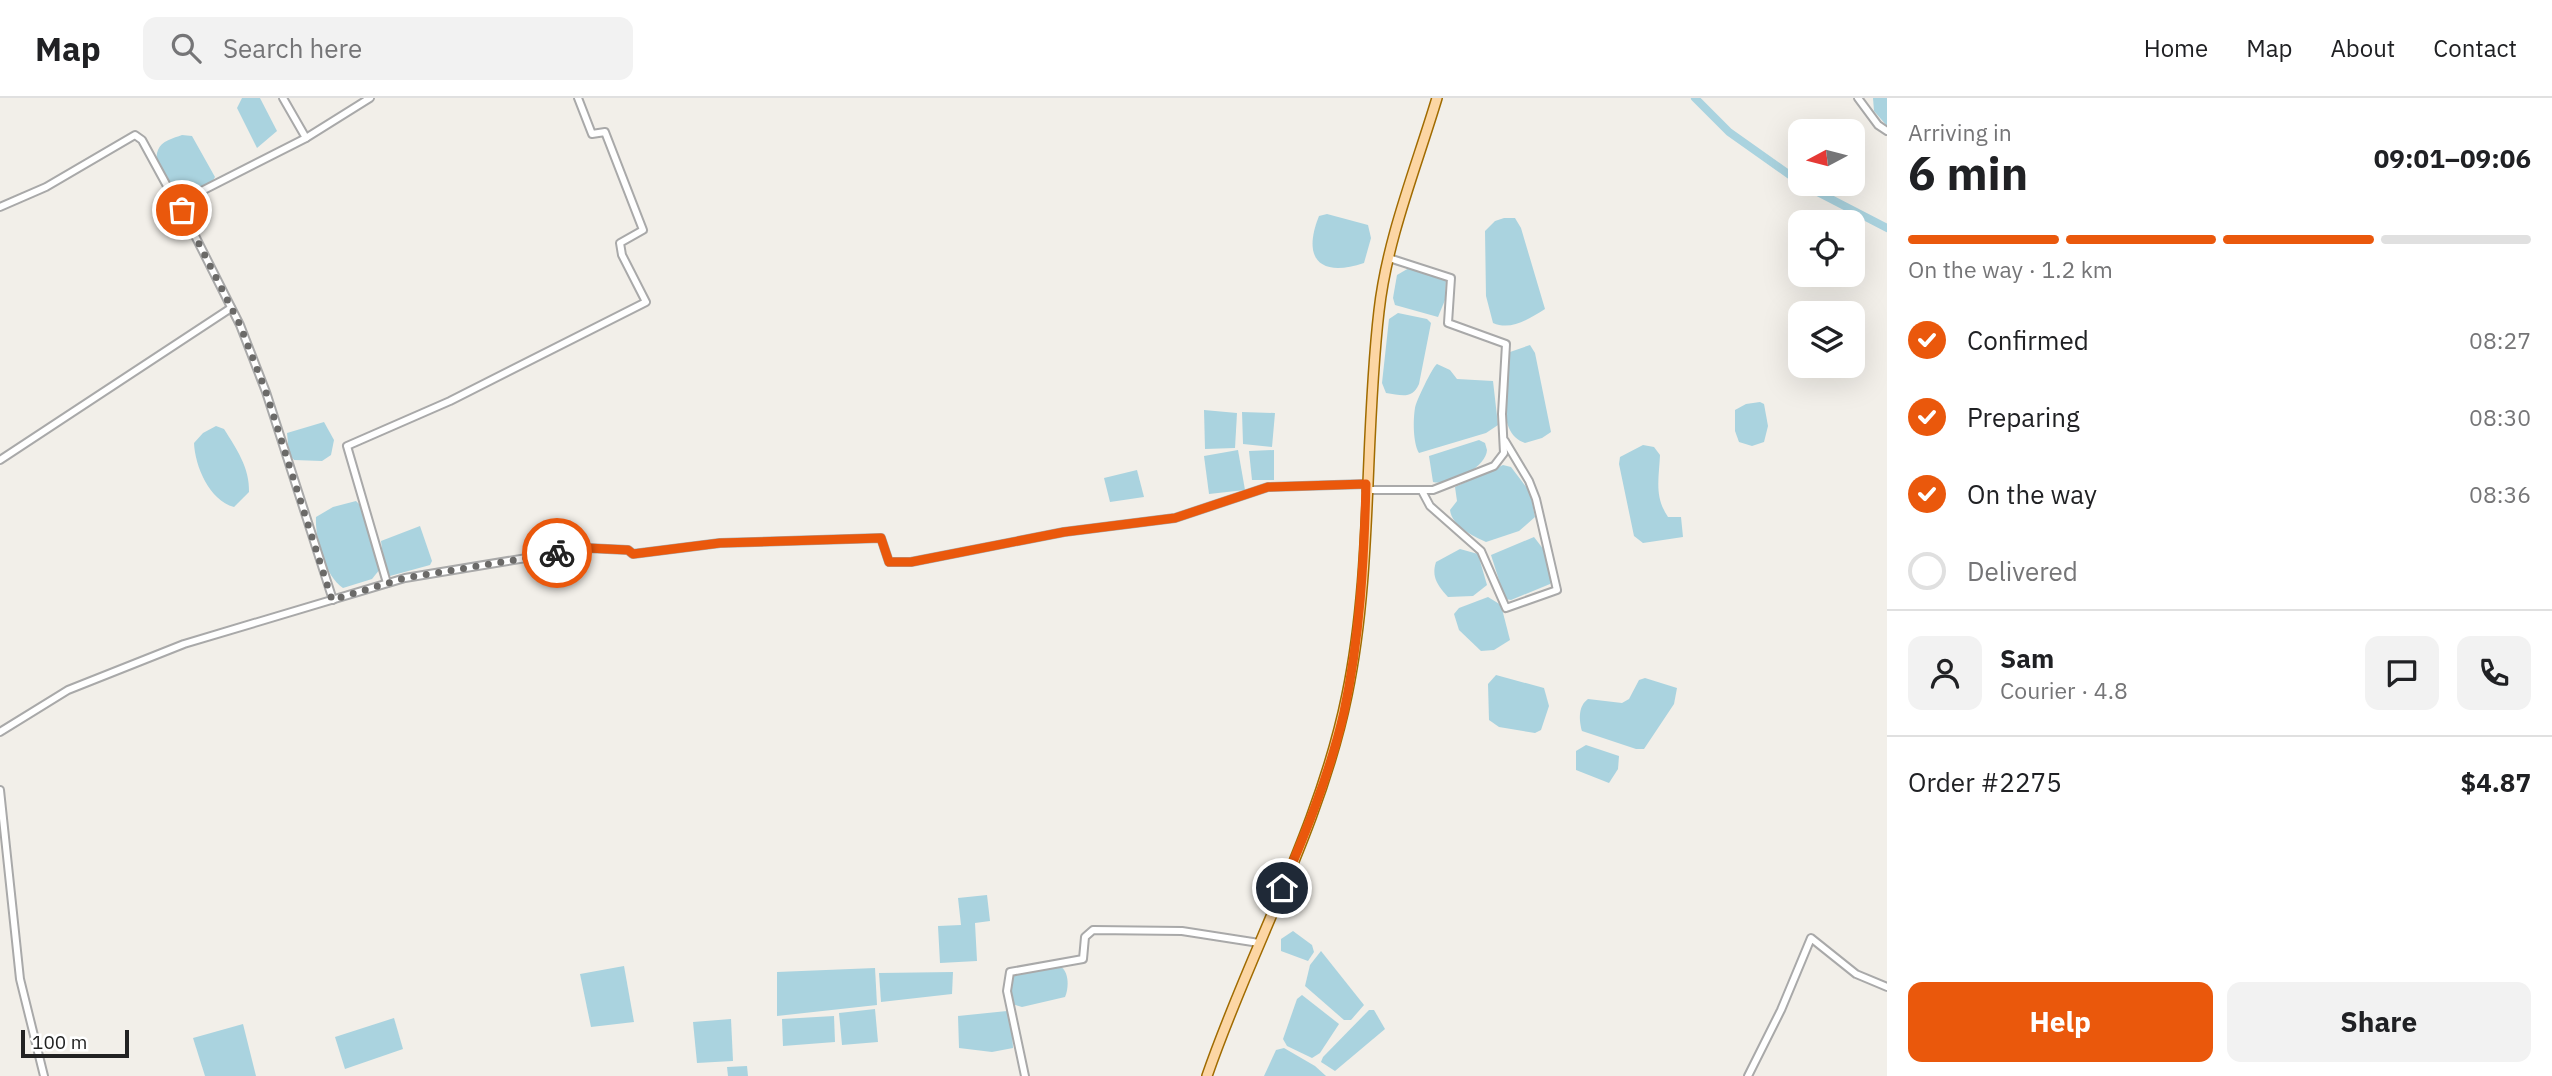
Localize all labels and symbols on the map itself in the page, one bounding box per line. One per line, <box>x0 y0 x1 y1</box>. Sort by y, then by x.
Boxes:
north arrow <box>1788 119 1866 196</box>
pin <box>152 180 212 240</box>
courier <box>522 518 592 588</box>
pin <box>1252 858 1312 918</box>
scale bar <box>21 1027 130 1059</box>

